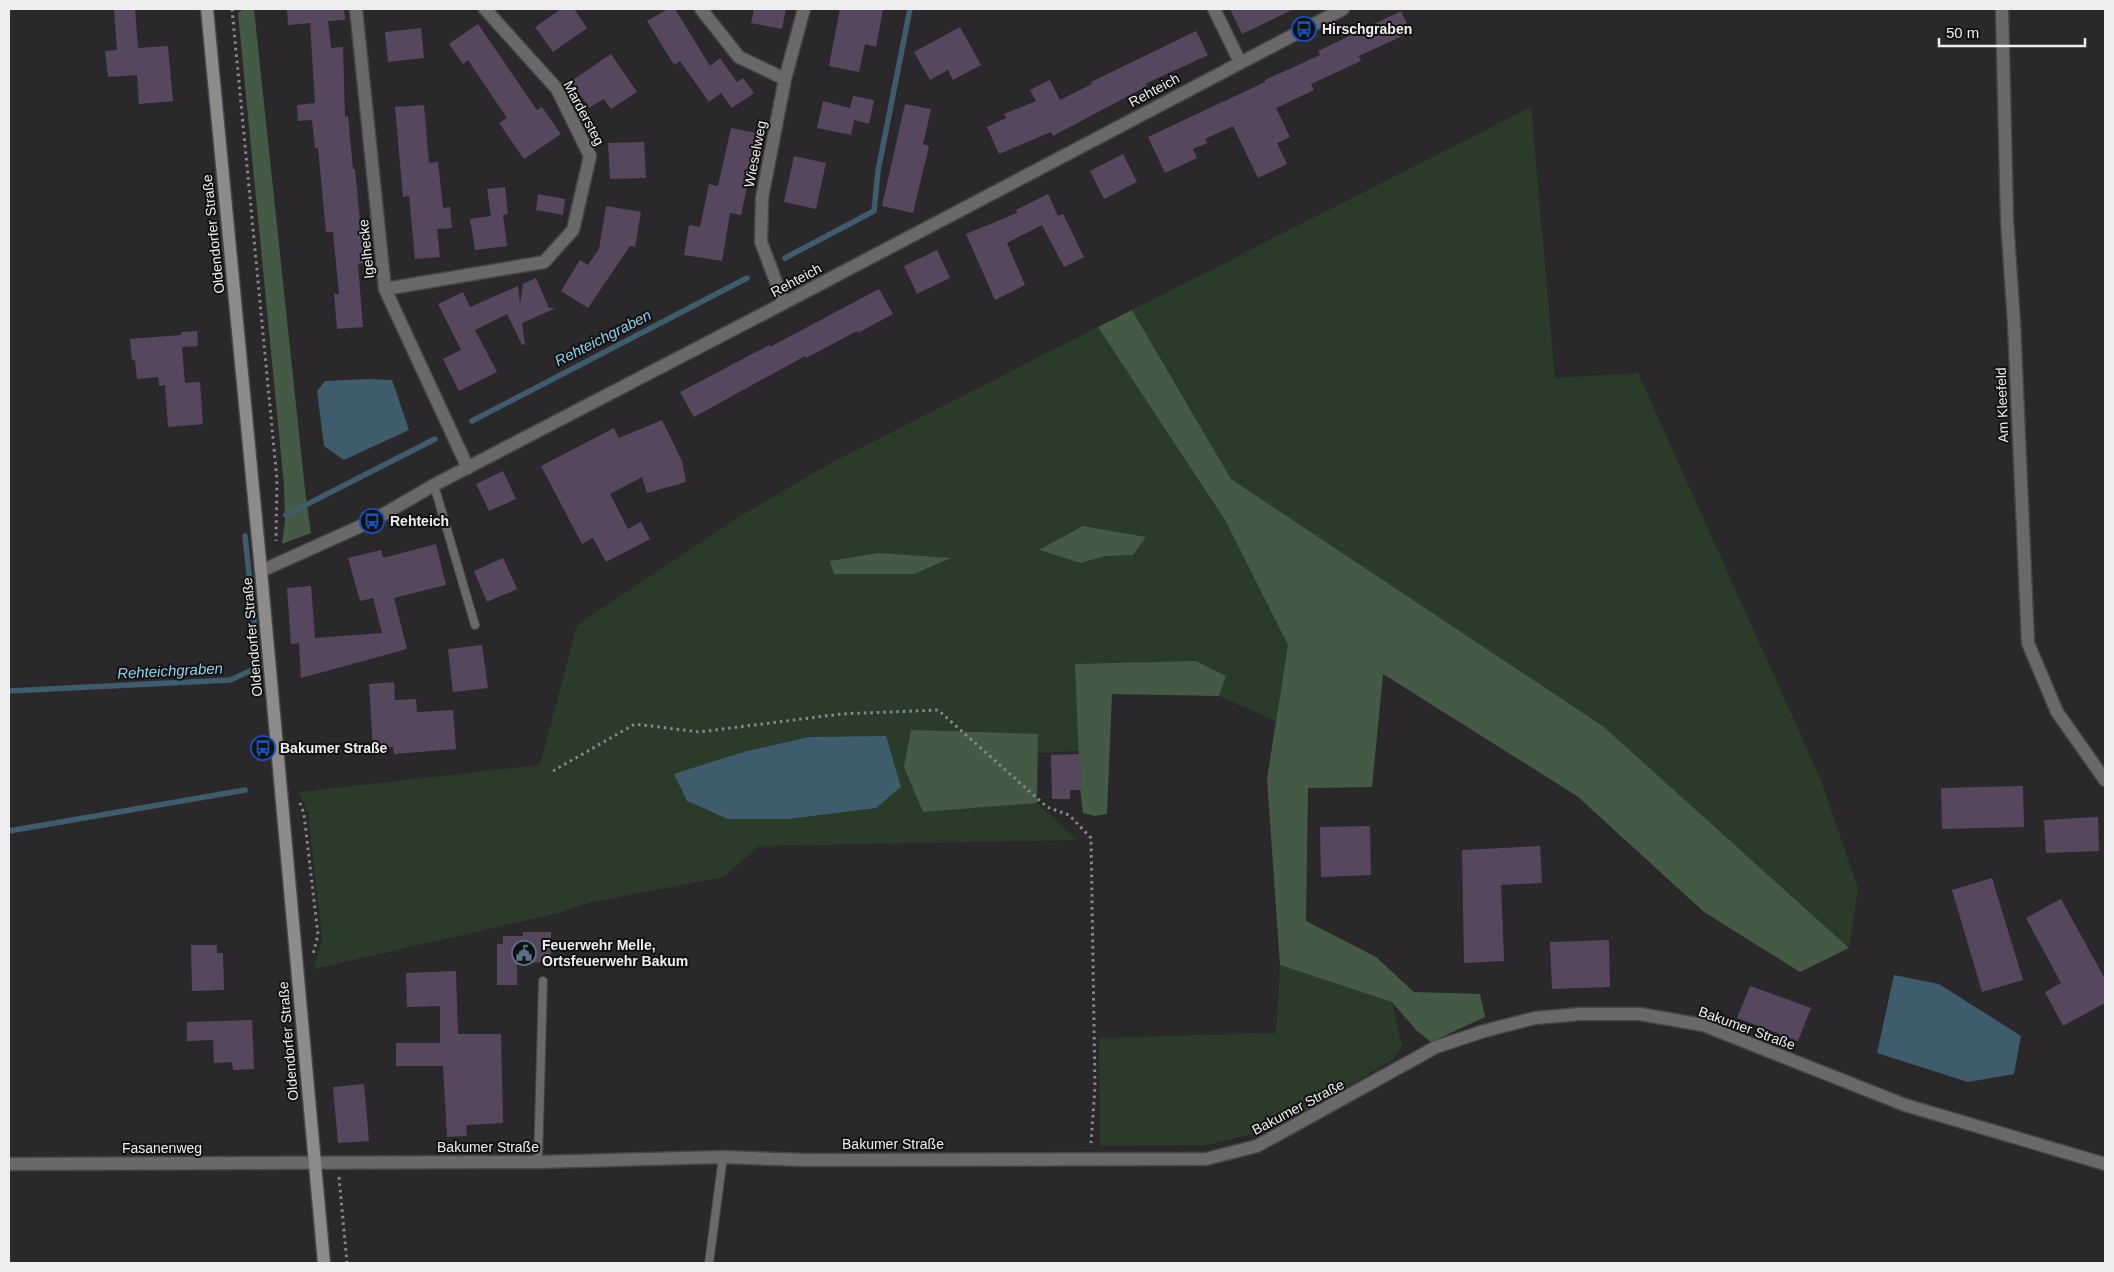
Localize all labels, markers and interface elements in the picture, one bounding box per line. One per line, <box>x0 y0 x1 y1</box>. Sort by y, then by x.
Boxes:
scale bar <box>1939 15 2085 47</box>
bus stop icon: Hirschgraben <box>1291 16 1317 42</box>
place label: Hirschgraben <box>1322 21 1412 37</box>
text: 50 m <box>1946 24 1979 41</box>
street label: Rehteich <box>1126 70 1182 110</box>
street label: Mardersteg <box>560 78 608 148</box>
street label: Wieselweg <box>741 119 769 189</box>
street label: Oldendorfer Straße <box>199 173 227 294</box>
street label: Igelhecke <box>355 218 377 280</box>
street label: Rehteich <box>768 260 824 300</box>
water label: Rehteichgraben <box>552 306 654 369</box>
street label: Am Kleefeld <box>1993 367 2011 443</box>
bus stop icon: Rehteich <box>359 508 385 534</box>
place label: Rehteich <box>390 513 449 529</box>
street label: Oldendorfer Straße <box>239 576 265 697</box>
water label: Rehteichgraben <box>117 659 223 682</box>
bus stop icon: Bakumer Straße <box>250 735 276 761</box>
place label: Bakumer Straße <box>280 740 388 756</box>
place label: Feuerwehr Melle, Ortsfeuerwehr Bakum <box>542 937 688 969</box>
public building icon: Feuerwehr Melle, Ortsfeuerwehr Bakum <box>511 940 537 966</box>
street label: Oldendorfer Straße <box>275 980 301 1101</box>
street label: Bakumer Straße <box>1696 1003 1798 1053</box>
street label: Bakumer Straße <box>1249 1076 1347 1138</box>
street label: Bakumer Straße <box>842 1136 944 1152</box>
street label: Bakumer Straße <box>437 1139 539 1155</box>
street label: Fasanenweg <box>122 1140 202 1156</box>

